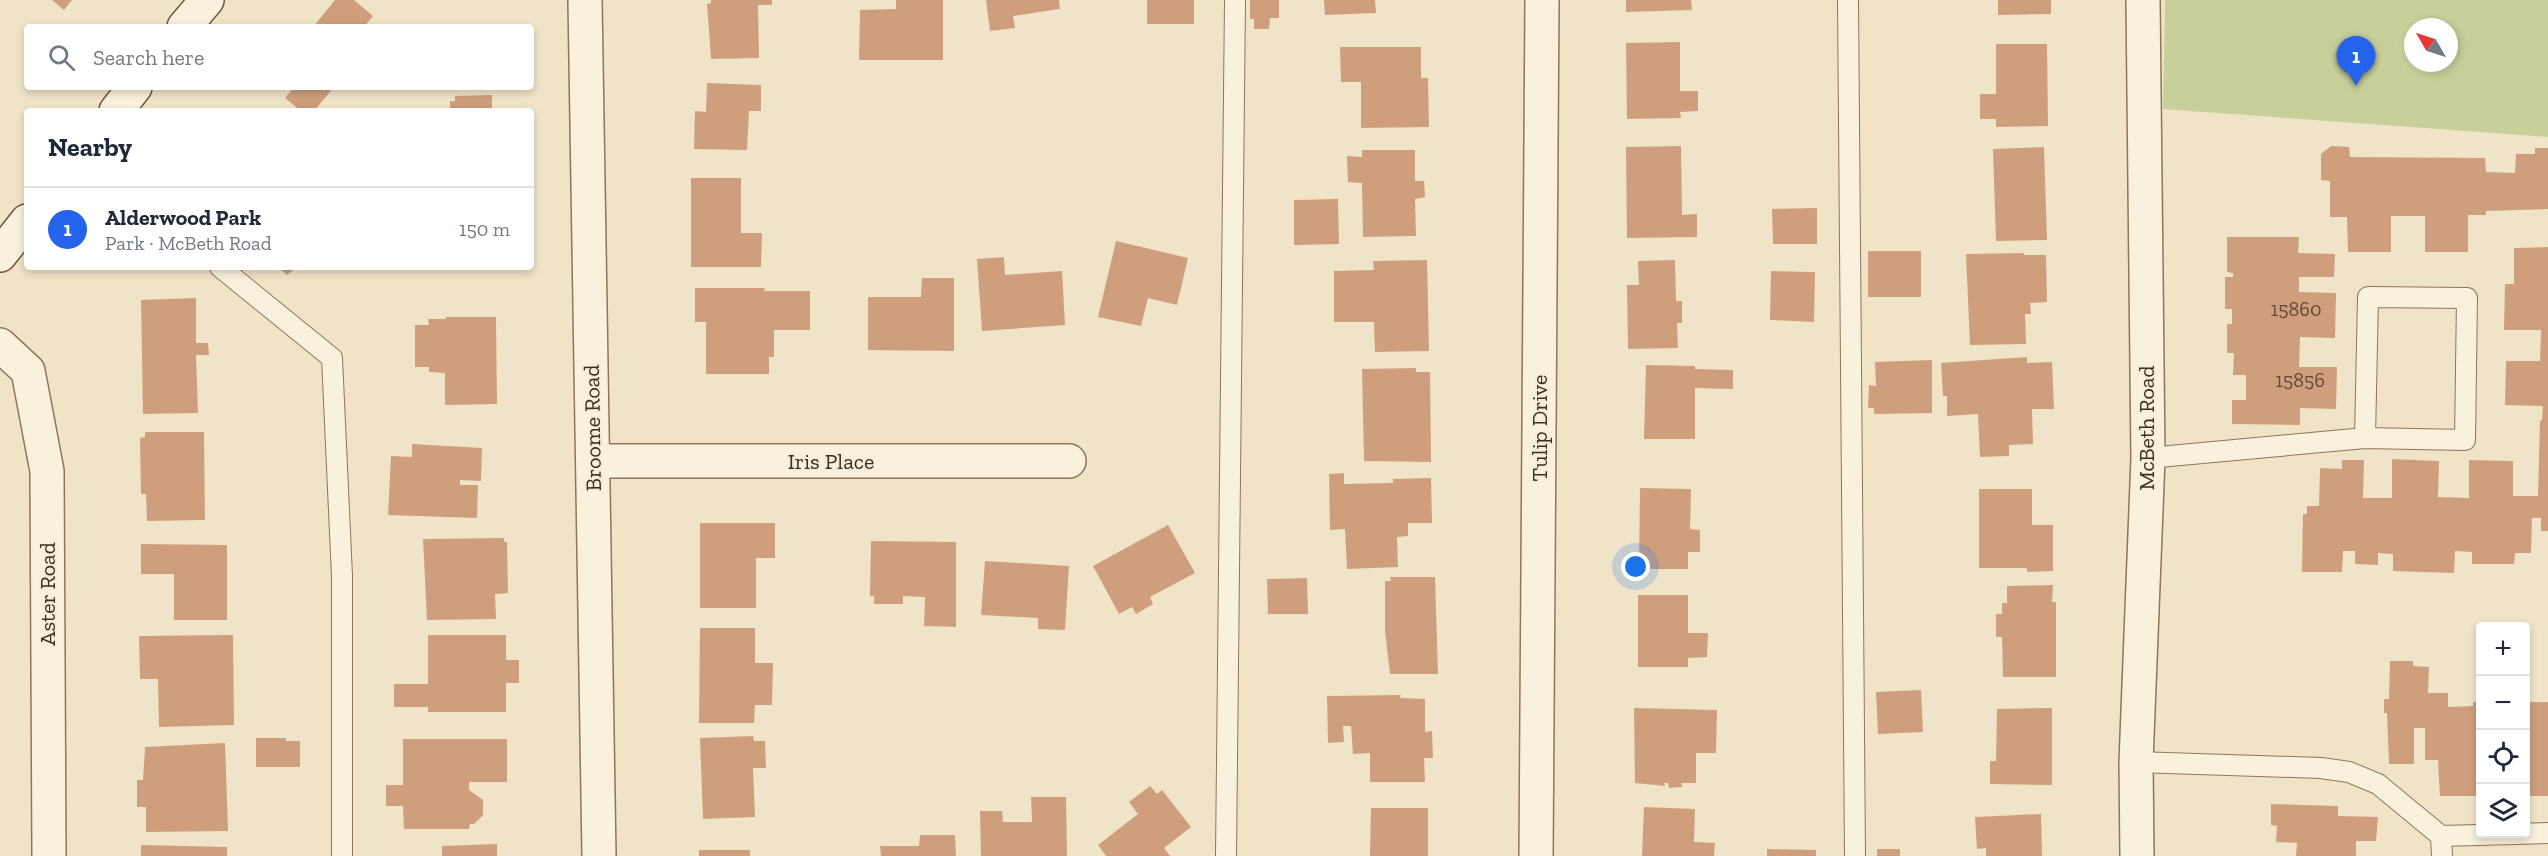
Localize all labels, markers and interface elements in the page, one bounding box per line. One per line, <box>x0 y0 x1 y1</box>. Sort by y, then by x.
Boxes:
north arrow <box>2404 18 2458 72</box>
search box <box>24 24 534 90</box>
pin: 1 <box>2336 36 2376 86</box>
icon: search <box>45 41 78 74</box>
text: Search here <box>93 44 204 71</box>
text: Nearby <box>48 131 132 163</box>
text: Alderwood Park <box>105 204 261 231</box>
text: 1 <box>63 217 72 241</box>
text: 150 m <box>459 217 510 241</box>
text: Park · McBeth Road <box>105 231 272 255</box>
house number: 15860 <box>2271 297 2321 321</box>
street label: Broome Road <box>578 364 607 492</box>
street label: McBeth Road <box>2133 366 2160 490</box>
house number: 15856 <box>2275 368 2325 392</box>
street label: Tulip Drive <box>1526 375 1553 481</box>
street label: Iris Place <box>788 448 874 475</box>
street label: Aster Road <box>34 542 61 646</box>
your location <box>1621 552 1650 581</box>
map controls <box>2476 622 2530 838</box>
button: + <box>2476 622 2530 676</box>
button: − <box>2476 676 2530 730</box>
button: locate <box>2476 730 2530 784</box>
button: layers <box>2476 784 2530 838</box>

